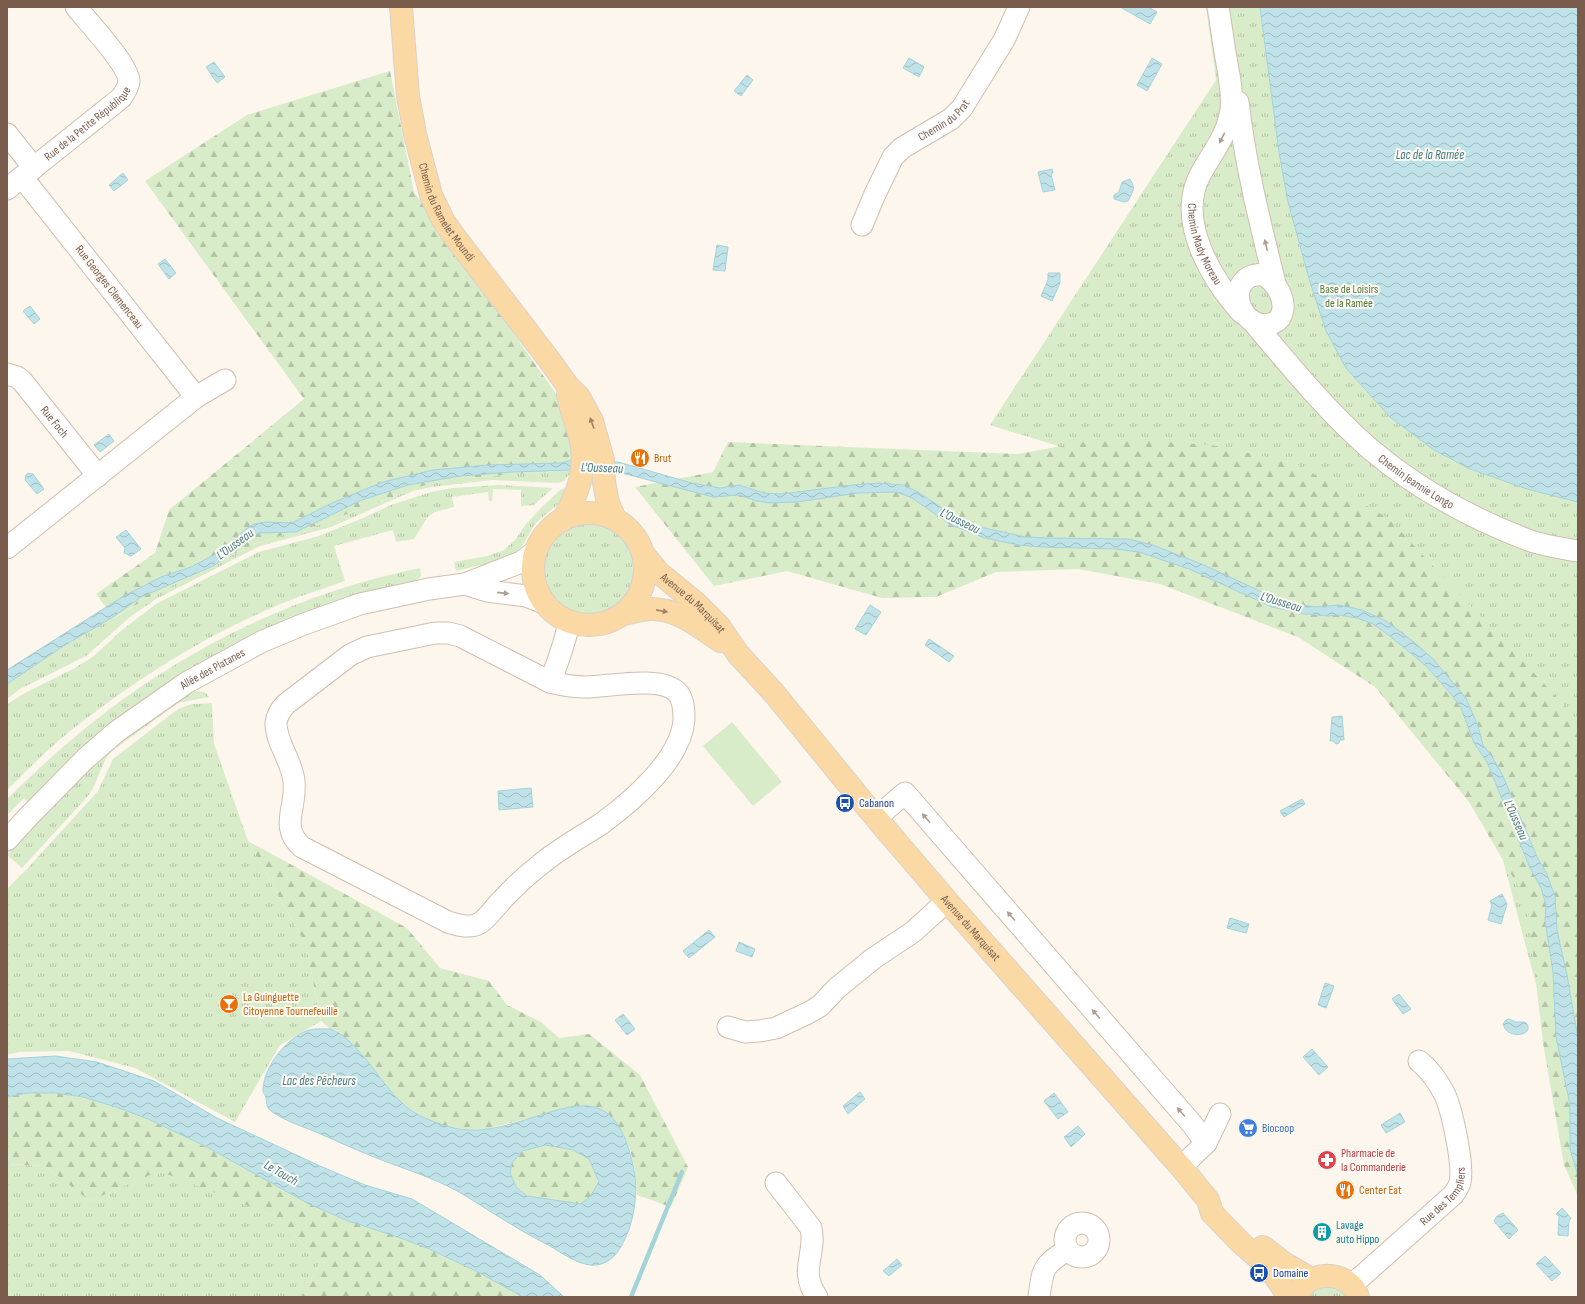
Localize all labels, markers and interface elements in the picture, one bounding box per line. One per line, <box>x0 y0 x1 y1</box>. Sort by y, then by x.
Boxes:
street label: Rue de la Petite République <box>41 84 134 164</box>
street label: Chemin du Prat <box>915 96 973 144</box>
one-way arrow <box>1219 133 1226 144</box>
water label: Lac de la Ramée <box>1396 147 1464 163</box>
street label: Chemin du Ramelet Moundi <box>415 161 478 264</box>
street label: Chemin Mady Moreau <box>1185 203 1225 288</box>
one-way arrow <box>1262 239 1268 252</box>
street label: Rue Georges Clemenceau <box>72 242 146 332</box>
park label: Base de Loisirs de la Ramée <box>1320 282 1378 311</box>
street label: Rue Foch <box>37 403 72 441</box>
one-way arrow <box>589 416 595 428</box>
restaurant icon: Brut <box>629 447 651 469</box>
place label: Brut <box>654 451 672 466</box>
street label: Chemin Jeannie Longo <box>1375 451 1457 512</box>
water label: L'Ousseau <box>581 459 624 477</box>
water label: L'Ousseau <box>937 505 983 538</box>
water label: L'Ousseau <box>213 525 257 563</box>
street label: Avenue du Marquisat <box>657 569 729 636</box>
water label: L'Ousseau <box>1258 588 1304 616</box>
one-way arrow <box>497 590 509 596</box>
one-way arrow <box>656 608 668 614</box>
street label: Allée des Platanes <box>176 645 247 693</box>
bus stop icon: Cabanon <box>834 792 856 814</box>
place label: Cabanon <box>859 796 894 811</box>
water label: L'Ousseau <box>1500 797 1532 843</box>
one-way arrow <box>922 813 931 822</box>
street label: Avenue du Marquisat <box>937 891 1004 964</box>
one-way arrow <box>1006 911 1016 921</box>
place label: La Guinguette Citoyenne Tournefeuille <box>243 990 338 1019</box>
bar icon: La Guinguette Citoyenne Tournefeuille <box>218 993 240 1015</box>
one-way arrow <box>1091 1009 1100 1020</box>
water label: Lac des Pêcheurs <box>282 1073 356 1089</box>
one-way arrow <box>1177 1107 1186 1118</box>
supermarket icon: Biocoop <box>1237 1117 1259 1139</box>
place label: Biocoop <box>1262 1121 1294 1136</box>
place label: Pharmacie de la Commanderie <box>1341 1146 1406 1175</box>
pharmacy icon: Pharmacie de la Commanderie <box>1316 1149 1338 1171</box>
water label: Le Touch <box>261 1157 302 1189</box>
street label: Rue des Templiers <box>1417 1167 1468 1229</box>
restaurant icon: Center Eat <box>1334 1179 1356 1201</box>
place label: Center Eat <box>1359 1183 1402 1198</box>
place label: Lavage auto Hippo <box>1336 1218 1379 1247</box>
building icon: Lavage auto Hippo <box>1311 1221 1333 1243</box>
bus stop icon: Domaine <box>1248 1262 1270 1284</box>
place label: Domaine <box>1273 1266 1309 1281</box>

